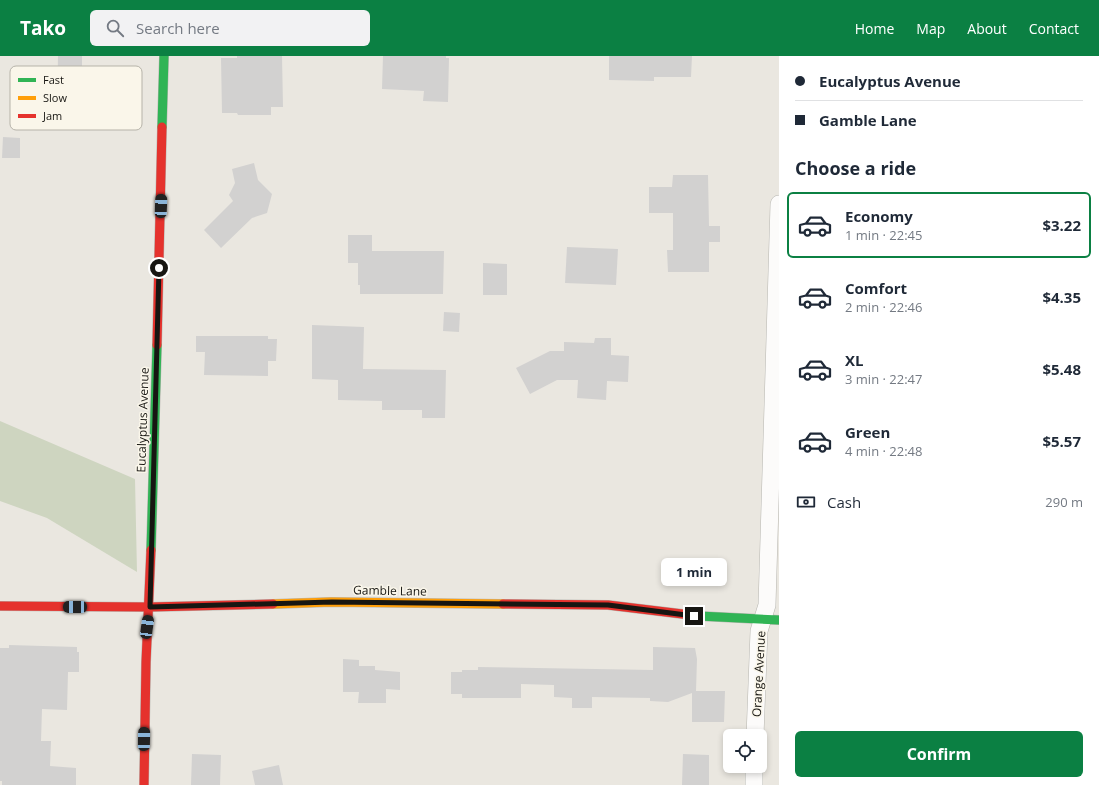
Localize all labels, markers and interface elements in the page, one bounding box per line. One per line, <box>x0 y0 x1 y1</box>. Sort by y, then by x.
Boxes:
search box <box>90 10 370 46</box>
text: Tako <box>20 15 66 41</box>
icon: search <box>104 17 126 39</box>
text: Search here <box>136 18 220 38</box>
text: Home <box>855 19 894 38</box>
text: Map <box>916 19 945 38</box>
text: About <box>967 19 1007 38</box>
text: Contact <box>1029 19 1079 38</box>
legend <box>10 66 142 130</box>
text: Eucalyptus Avenue <box>819 71 961 91</box>
text: Fast <box>43 72 64 87</box>
text: Slow <box>43 90 67 105</box>
text: Jam <box>42 108 62 123</box>
text: Gamble Lane <box>819 110 917 130</box>
text: Choose a ride <box>795 156 916 180</box>
car <box>155 194 167 218</box>
text: Economy <box>845 206 913 226</box>
icon: car <box>797 207 833 243</box>
text: $3.22 <box>1042 215 1081 235</box>
text: 1 min · 22:45 <box>845 226 922 244</box>
route start <box>150 259 168 277</box>
text: Comfort <box>845 278 907 298</box>
icon: car <box>797 279 833 315</box>
text: $4.35 <box>1042 287 1081 307</box>
text: 2 min · 22:46 <box>845 298 922 316</box>
text: XL <box>845 350 863 370</box>
icon: car <box>797 351 833 387</box>
text: $5.48 <box>1042 359 1081 379</box>
street label: Eucalyptus Avenue <box>132 367 153 473</box>
text: 3 min · 22:47 <box>845 370 922 388</box>
text: Green <box>845 422 890 442</box>
icon: car <box>797 423 833 459</box>
text: $5.57 <box>1042 431 1081 451</box>
text: 4 min · 22:48 <box>845 442 922 460</box>
icon: cash <box>795 491 817 513</box>
text: Cash <box>827 492 861 512</box>
text: 290 m <box>1045 493 1083 511</box>
callout: 1 min <box>661 558 727 586</box>
text: 1 min <box>676 563 712 581</box>
street label: Gamble Lane <box>353 581 427 600</box>
car <box>63 601 87 613</box>
route end <box>685 607 703 625</box>
car <box>139 614 155 640</box>
street label: Orange Avenue <box>748 630 769 718</box>
car <box>138 727 150 751</box>
map controls <box>723 729 767 773</box>
button: locate <box>723 729 767 773</box>
button: Confirm <box>795 731 1083 777</box>

